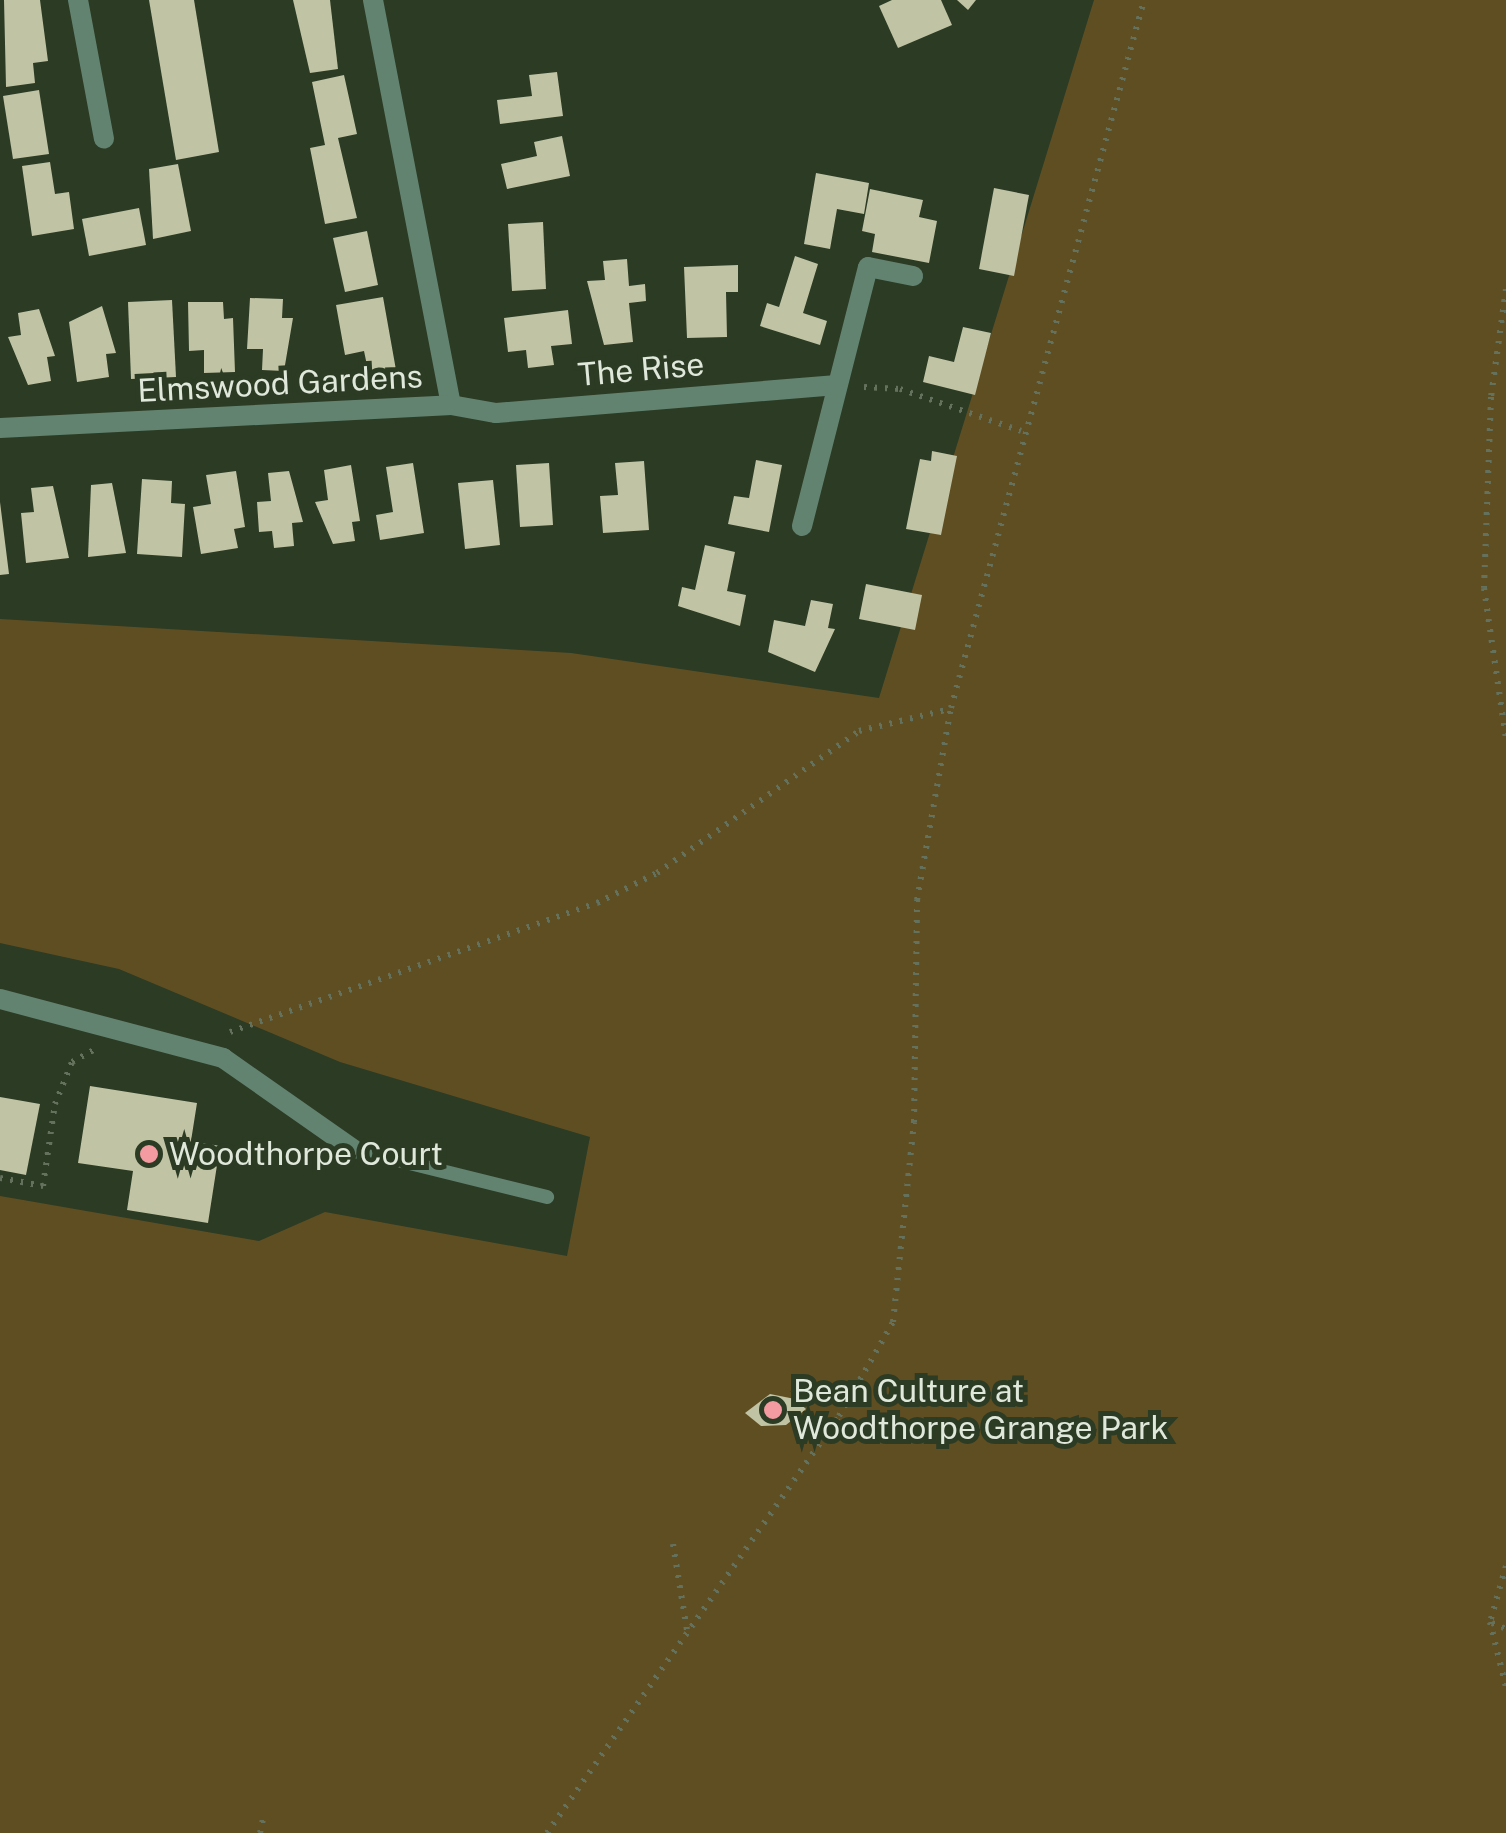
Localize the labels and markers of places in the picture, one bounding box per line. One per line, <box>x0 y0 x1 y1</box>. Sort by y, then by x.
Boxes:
place label: Woodthorpe Court <box>169 1135 443 1173</box>
marker: Woodthorpe Court <box>138 1143 160 1165</box>
place label: Bean Culture at Woodthorpe Grange Park <box>793 1373 1169 1448</box>
marker: Bean Culture at Woodthorpe Grange Park <box>762 1399 784 1421</box>

